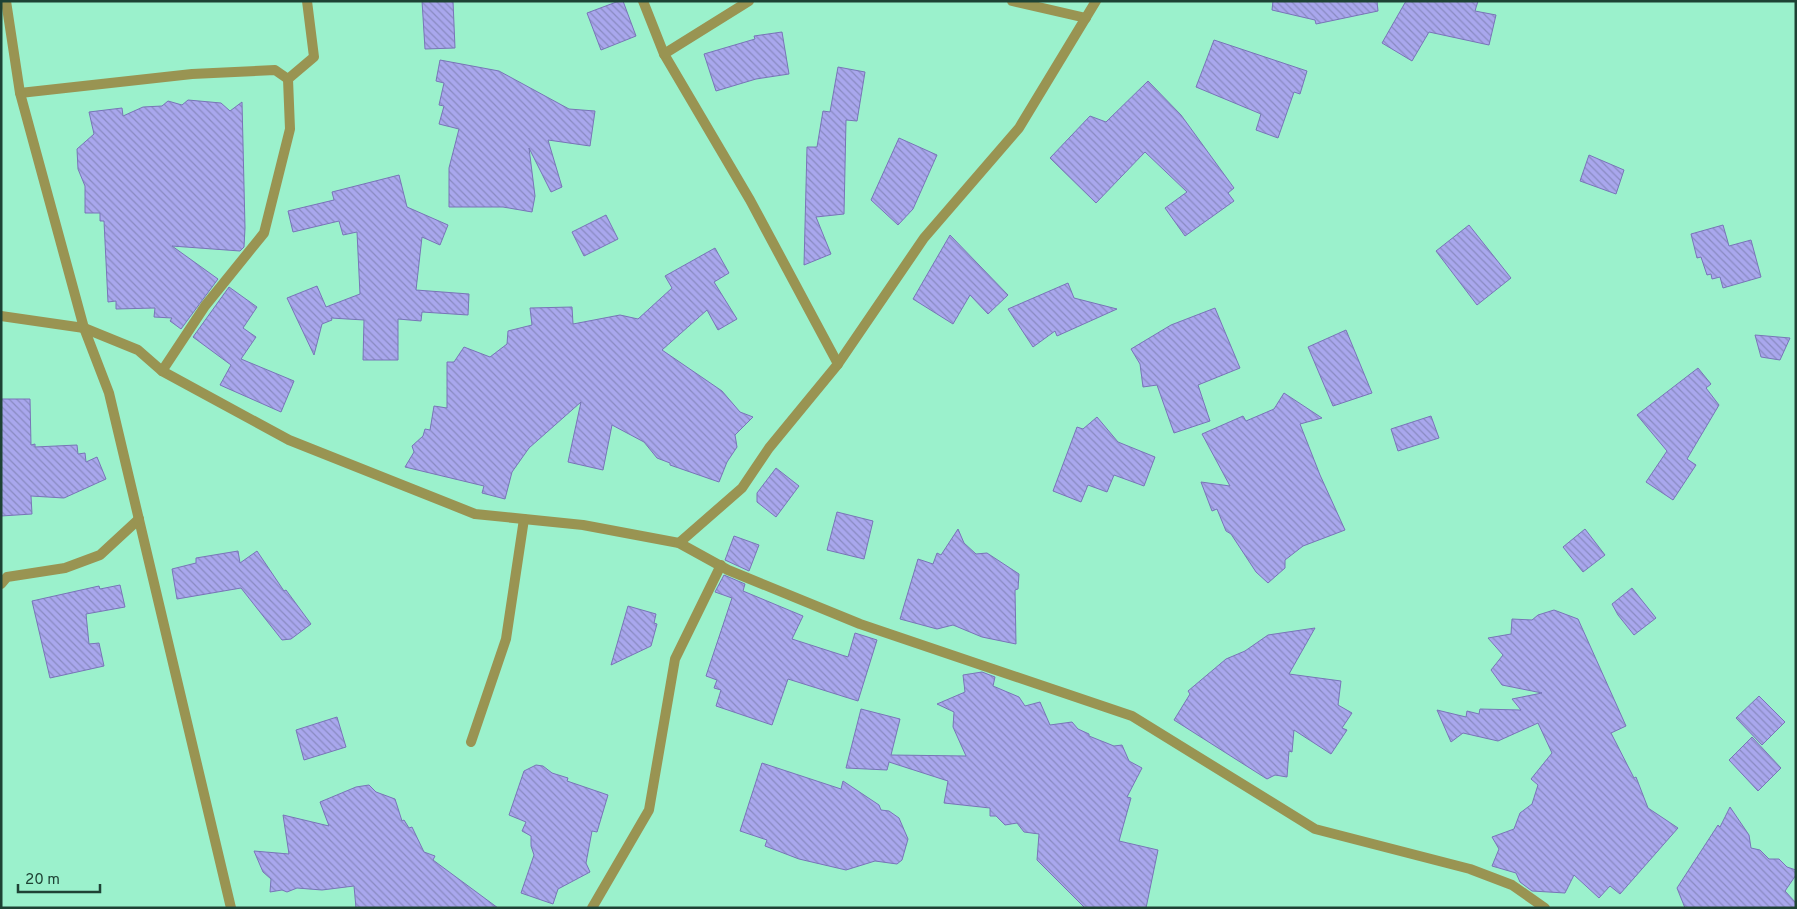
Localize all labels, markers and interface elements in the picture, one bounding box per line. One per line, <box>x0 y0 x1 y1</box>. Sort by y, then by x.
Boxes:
scale bar <box>18 862 100 894</box>
text: 20 m <box>25 871 60 890</box>

